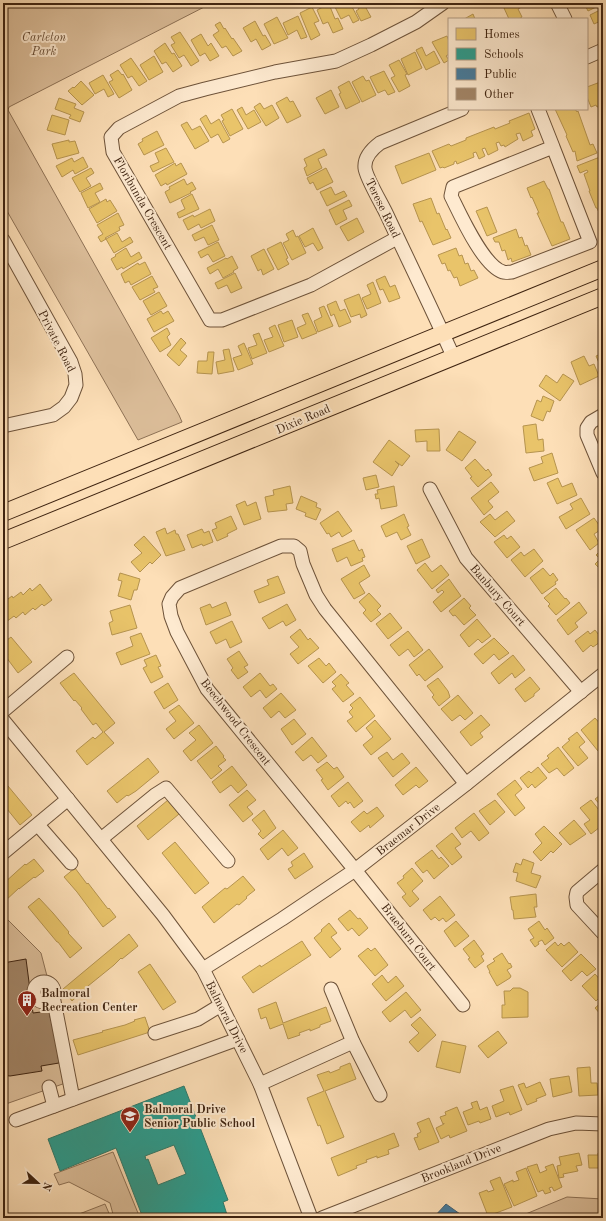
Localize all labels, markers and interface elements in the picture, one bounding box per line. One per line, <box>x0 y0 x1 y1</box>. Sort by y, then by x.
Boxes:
legend <box>448 18 588 110</box>
text: Homes <box>484 29 520 41</box>
park label: Carleton Park <box>22 32 66 58</box>
text: Schools <box>484 49 524 61</box>
text: Public <box>484 69 516 81</box>
text: Other <box>484 89 514 101</box>
street label: Floribunda Crescent <box>111 155 174 252</box>
street label: Terese Road <box>363 177 402 240</box>
street label: Private Road <box>35 308 77 374</box>
street label: Dixie Road <box>274 403 332 437</box>
street label: Banbury Court <box>467 563 527 629</box>
street label: Beechwood Crescent <box>198 677 273 768</box>
street label: Braemar Drive <box>374 801 443 858</box>
street label: Braeburn Court <box>378 902 438 973</box>
street label: Balmoral Drive <box>203 979 250 1056</box>
place label: Balmoral Recreation Center <box>41 988 138 1014</box>
building icon: Balmoral Recreation Center <box>16 989 38 1017</box>
place label: Balmoral Drive Senior Public School <box>144 1104 255 1130</box>
school or university icon: Balmoral Drive Senior Public School <box>119 1105 141 1133</box>
street label: Brookland Drive <box>420 1142 504 1185</box>
north arrow <box>18 1163 58 1203</box>
text: N <box>39 1180 53 1193</box>

